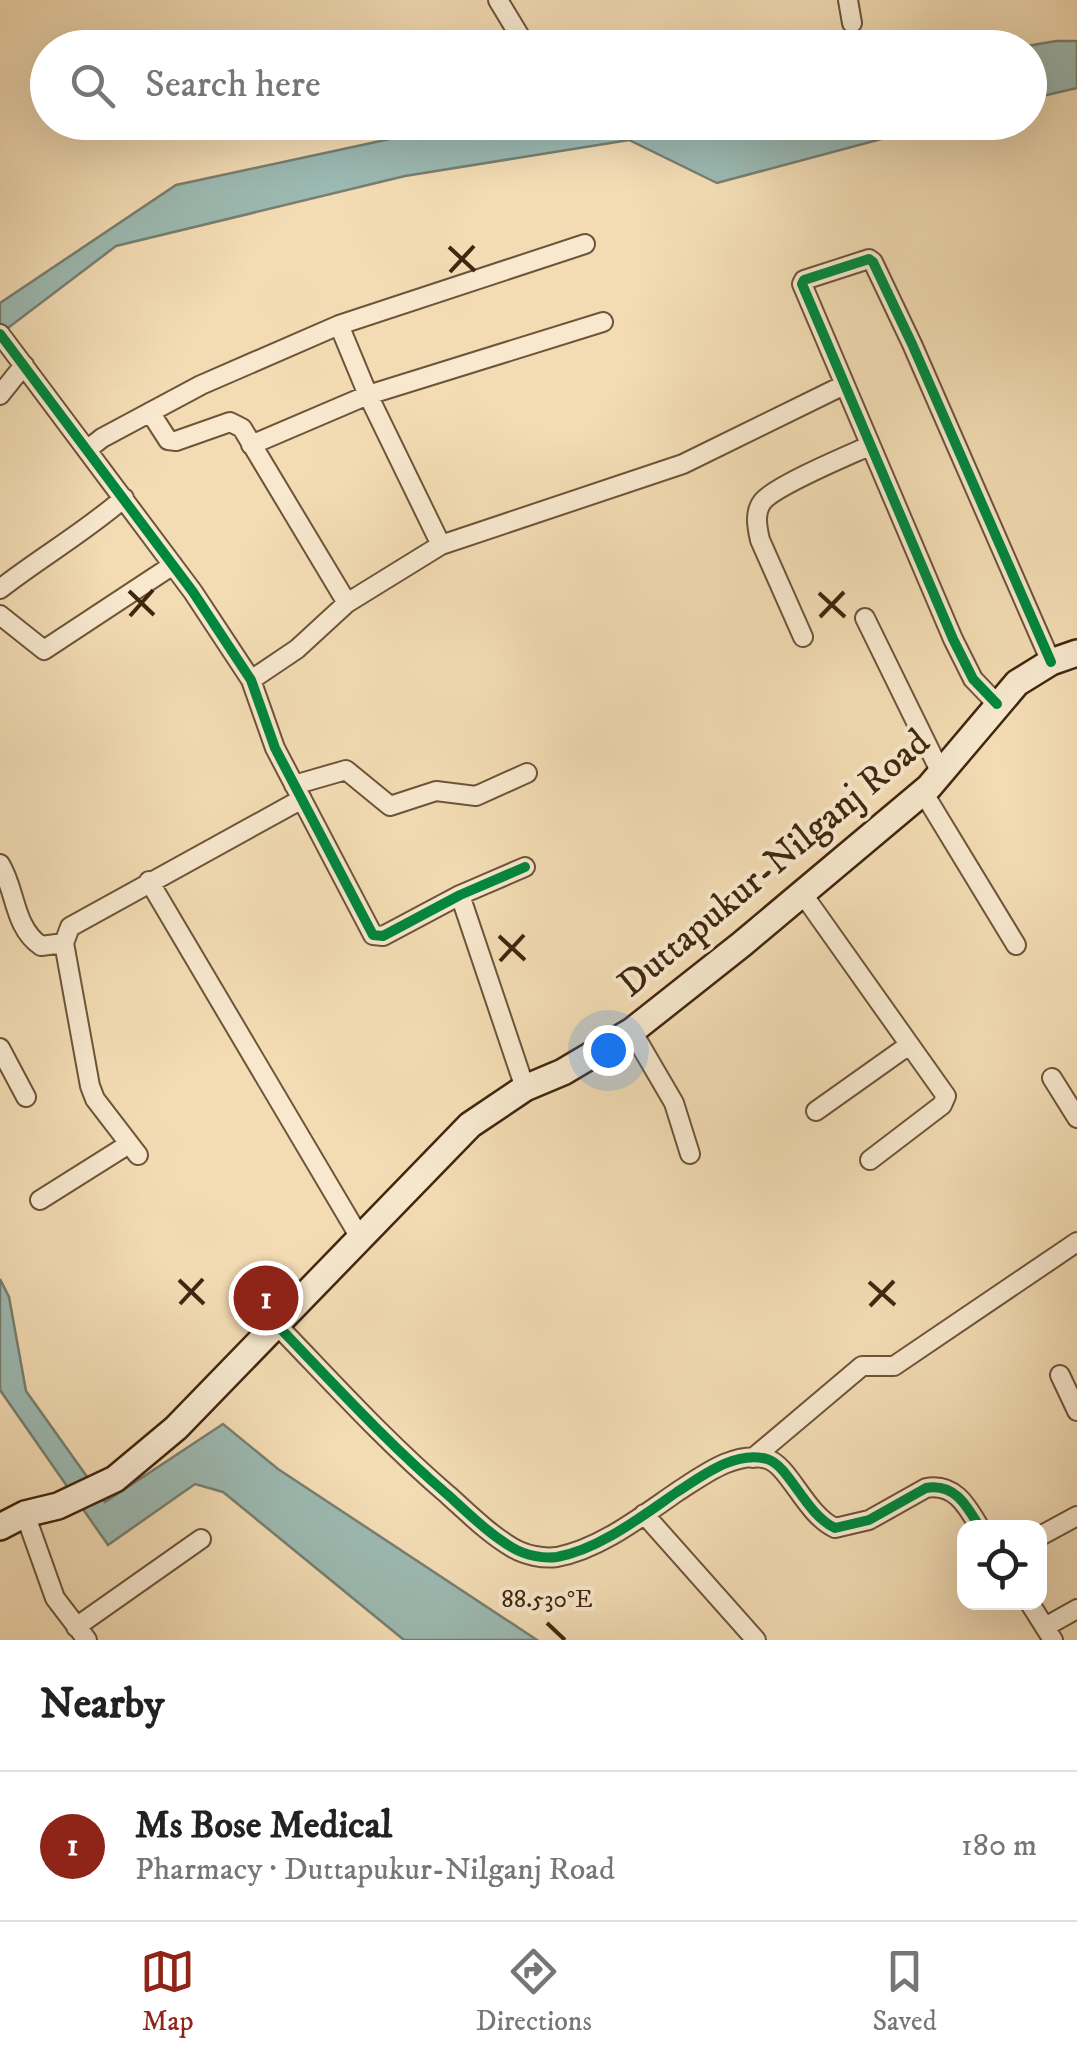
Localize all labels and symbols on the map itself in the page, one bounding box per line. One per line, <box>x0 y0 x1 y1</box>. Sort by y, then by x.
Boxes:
street label: Duttapukur-Nilganj Road <box>608 719 940 1008</box>
your location <box>583 1025 634 1076</box>
pin: 1 <box>234 1260 298 1336</box>
text: 88.530°E <box>501 1584 593 1615</box>

